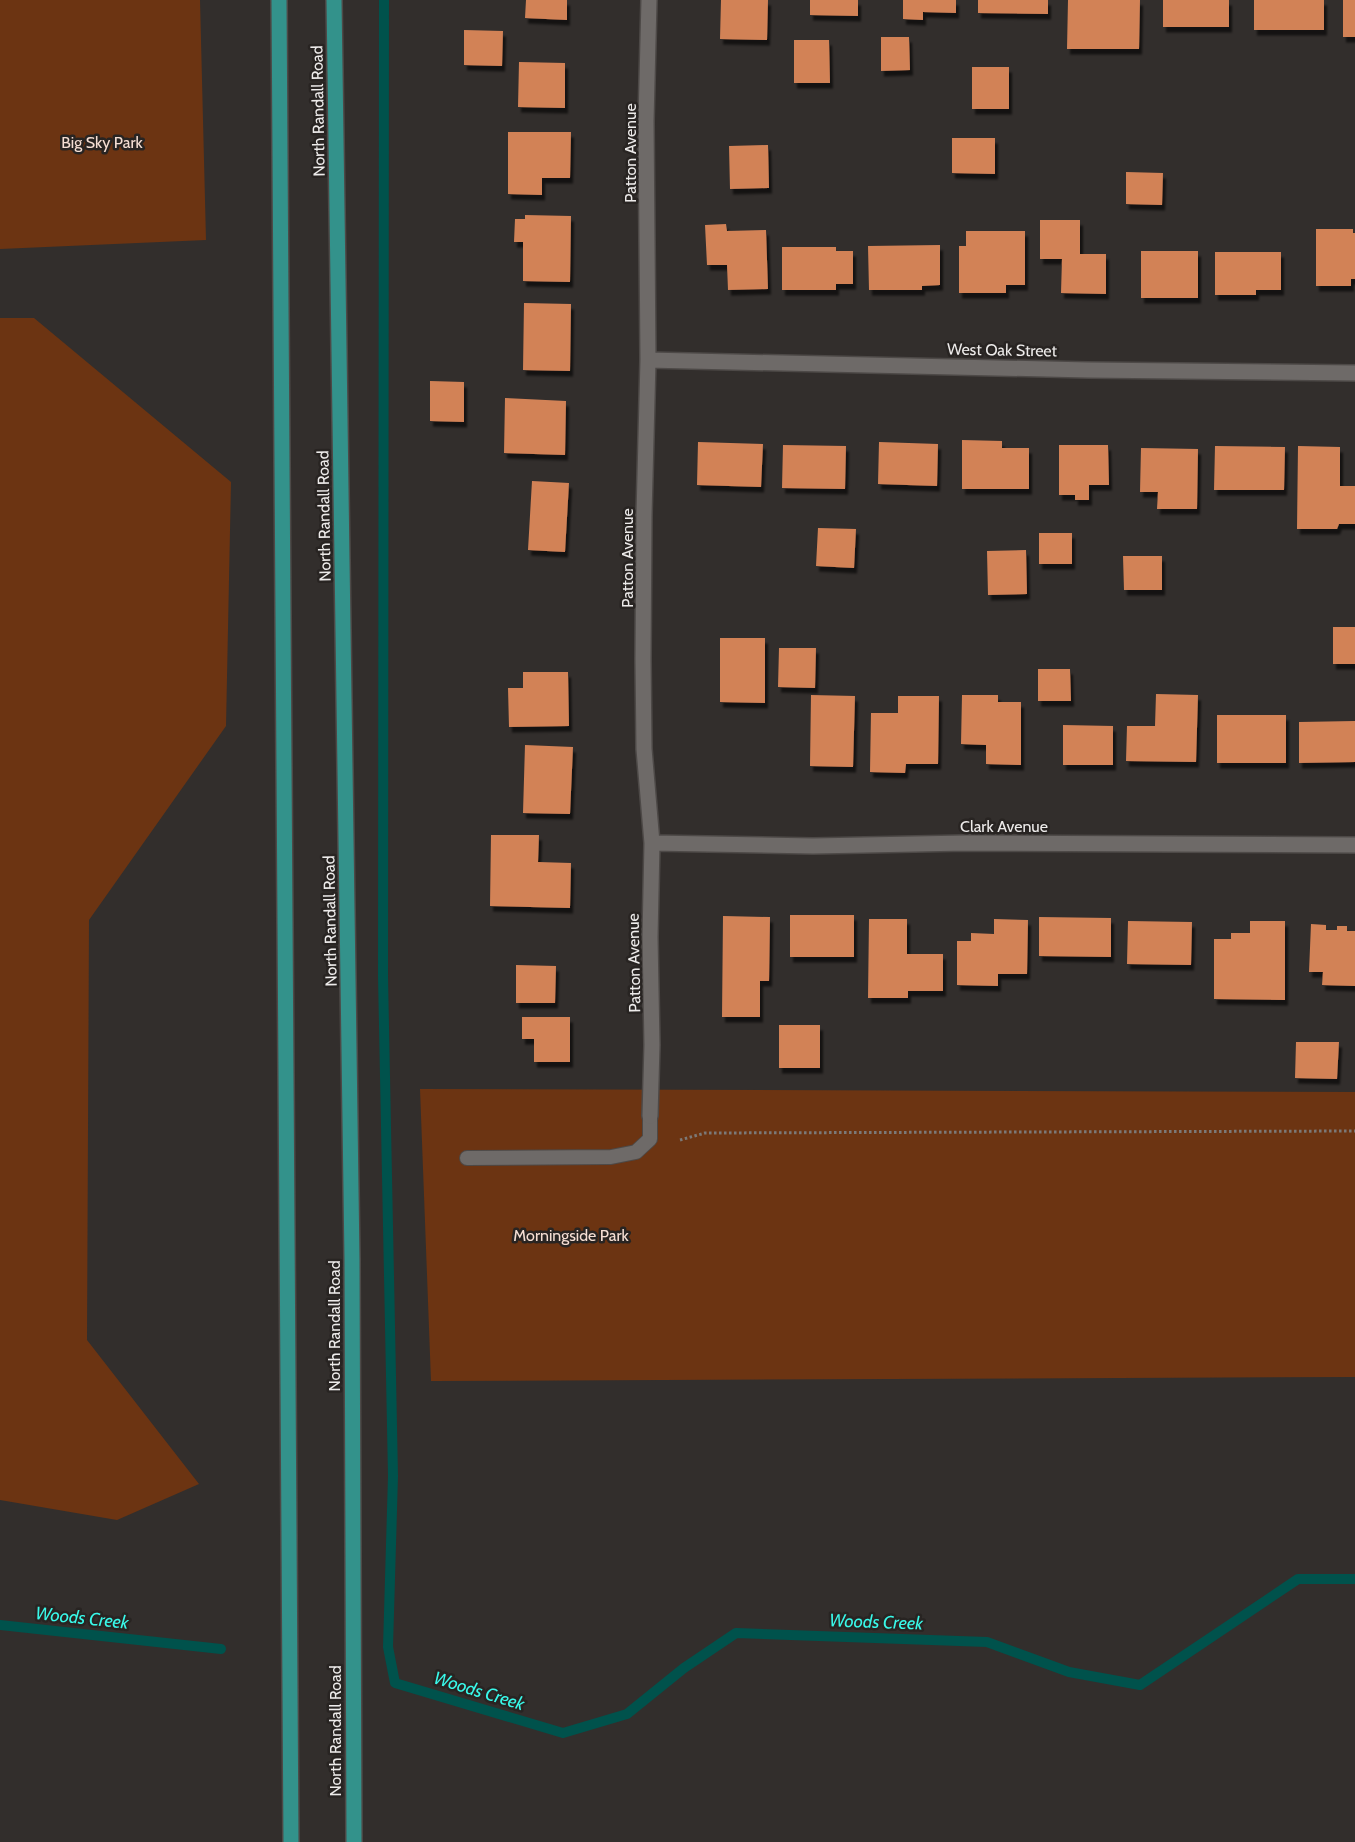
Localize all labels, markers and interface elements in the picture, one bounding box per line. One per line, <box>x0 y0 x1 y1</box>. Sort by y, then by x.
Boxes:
street label: North Randall Road <box>307 45 329 177</box>
street label: Patton Avenue <box>621 103 640 203</box>
park label: Big Sky Park <box>61 133 144 152</box>
street label: West Oak Street <box>947 340 1058 360</box>
street label: North Randall Road <box>313 450 335 582</box>
street label: Patton Avenue <box>618 508 637 608</box>
street label: Clark Avenue <box>960 817 1048 836</box>
street label: North Randall Road <box>319 855 341 987</box>
street label: Patton Avenue <box>624 913 644 1013</box>
park label: Morningside Park <box>513 1226 630 1245</box>
street label: North Randall Road <box>325 1260 344 1392</box>
water label: Woods Creek <box>34 1602 131 1634</box>
water label: Woods Creek <box>829 1609 924 1635</box>
street label: North Randall Road <box>326 1665 345 1797</box>
water label: Woods Creek <box>431 1667 528 1716</box>

